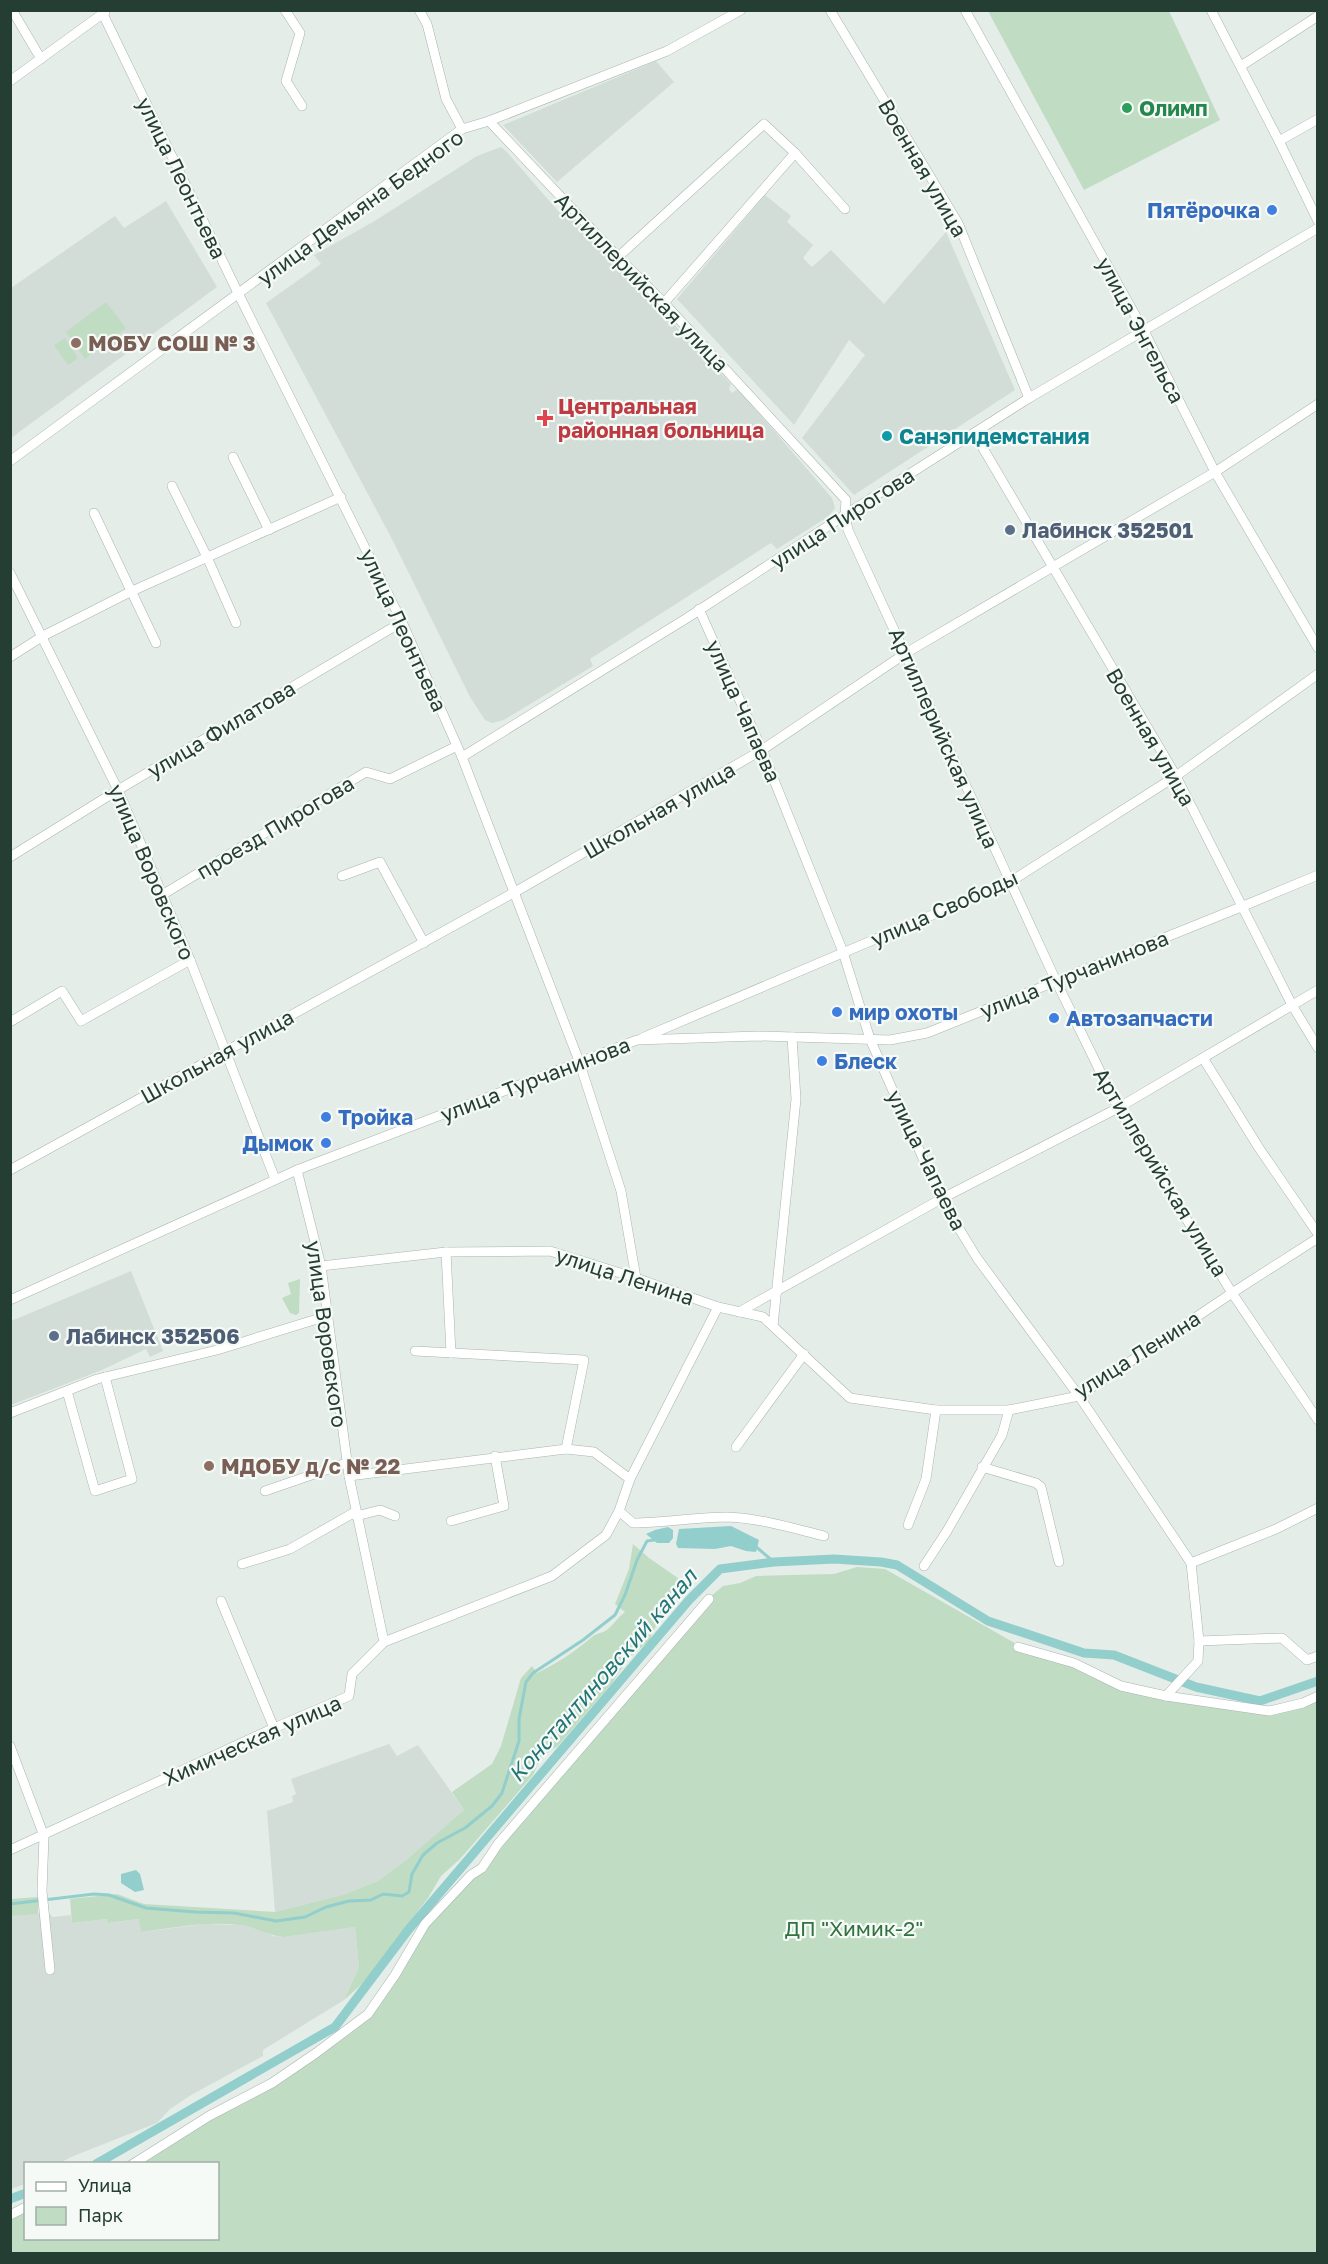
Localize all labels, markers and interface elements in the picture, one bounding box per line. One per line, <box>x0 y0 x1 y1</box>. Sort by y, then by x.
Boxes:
street label: улица Леонтьева <box>132 93 232 263</box>
street label: Военная улица <box>873 94 973 242</box>
place label: Олимп <box>1139 95 1208 121</box>
marker: Олимп <box>1120 101 1134 115</box>
street label: улица Демьяна Бедного <box>252 124 468 290</box>
street label: Артиллерийская улица <box>550 187 734 377</box>
place label: Пятёрочка <box>1147 197 1260 223</box>
marker: Пятёрочка <box>1265 203 1279 217</box>
street label: улица Энгельса <box>1091 252 1191 408</box>
place label: МОБУ СОШ № 3 <box>88 330 256 356</box>
marker: МОБУ СОШ № 3 <box>69 336 83 350</box>
place label: Центральная районная больница <box>558 393 764 443</box>
marker: Центральная районная больница <box>536 409 554 427</box>
place label: Санэпидемстания <box>899 423 1089 449</box>
marker: Санэпидемстания <box>880 429 894 443</box>
street label: улица Пирогова <box>765 462 919 574</box>
place label: Лабинск 352501 <box>1022 517 1193 543</box>
marker: Лабинск 352501 <box>1003 523 1017 537</box>
street label: улица Леонтьева <box>355 544 453 716</box>
street label: Артиллерийская улица <box>883 624 1005 852</box>
street label: улица Чапаева <box>701 636 787 786</box>
street label: Военная улица <box>1101 663 1201 811</box>
street label: улица Филатова <box>142 675 300 783</box>
street label: Школьная улица <box>578 756 740 864</box>
street label: проезд Пирогова <box>192 770 358 884</box>
street label: улица Воровского <box>103 780 201 964</box>
street label: улица Свободы <box>866 864 1022 952</box>
street label: улица Турчанинова <box>976 924 1172 1024</box>
place label: мир охоты <box>849 999 958 1025</box>
street label: Школьная улица <box>136 1003 298 1109</box>
marker: мир охоты <box>830 1005 844 1019</box>
place label: Автозапчасти <box>1066 1005 1213 1031</box>
marker: Автозапчасти <box>1047 1011 1061 1025</box>
street label: улица Турчанинова <box>436 1031 634 1127</box>
place label: Блеск <box>834 1048 897 1074</box>
marker: Блеск <box>815 1054 829 1068</box>
street label: Артиллерийская улица <box>1088 1063 1234 1281</box>
street label: улица Чапаева <box>882 1086 972 1234</box>
place label: Тройка <box>338 1104 413 1130</box>
marker: Тройка <box>319 1110 333 1124</box>
place label: Дымок <box>242 1130 314 1156</box>
marker: Дымок <box>319 1136 333 1150</box>
street label: улица Воровского <box>301 1239 353 1429</box>
street label: улица Ленина <box>552 1241 698 1311</box>
street label: улица Ленина <box>1069 1305 1205 1403</box>
place label: Лабинск 352506 <box>66 1323 240 1349</box>
marker: Лабинск 352506 <box>47 1329 61 1343</box>
place label: МДОБУ д/с № 22 <box>221 1453 400 1479</box>
marker: МДОБУ д/с № 22 <box>202 1459 216 1473</box>
water label: Константиновский канал <box>502 1561 703 1787</box>
street label: Химическая улица <box>159 1689 345 1791</box>
park label: ДП "Химик-2" <box>785 1915 923 1941</box>
legend <box>24 2162 219 2240</box>
text: Улица <box>78 2174 132 2196</box>
text: Парк <box>78 2204 123 2226</box>

